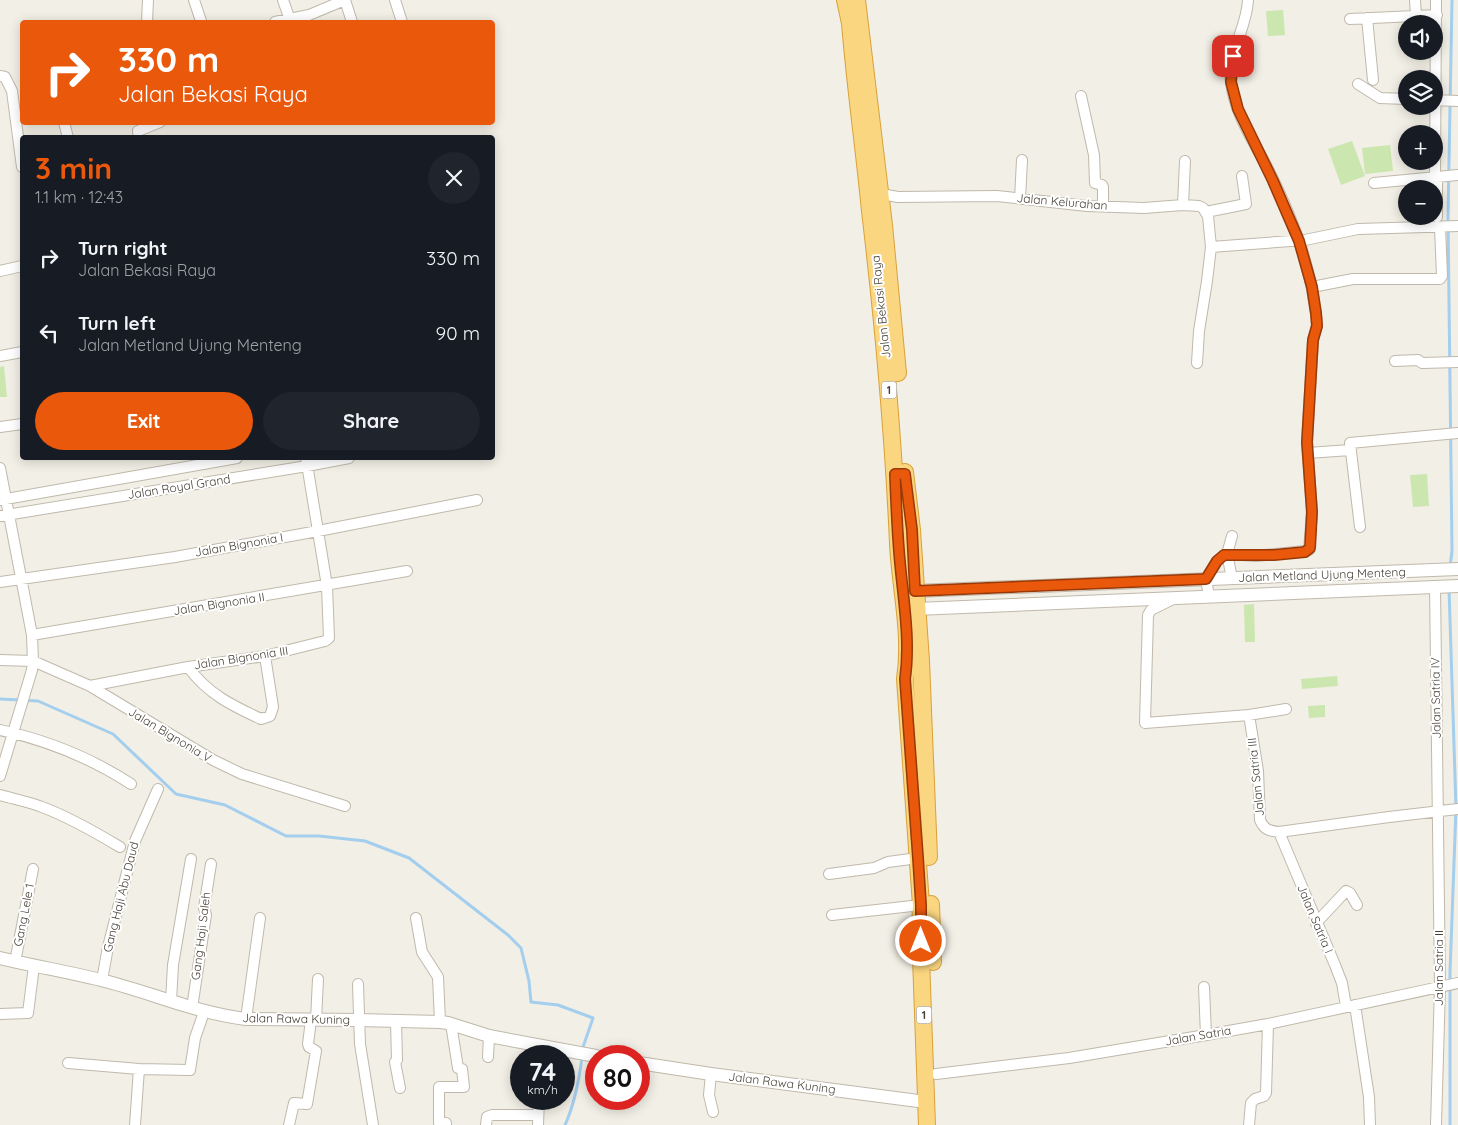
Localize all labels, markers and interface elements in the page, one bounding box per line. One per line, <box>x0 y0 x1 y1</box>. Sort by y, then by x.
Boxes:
map controls <box>1398 15 1443 225</box>
button: sound <box>1398 15 1443 60</box>
pin <box>1212 35 1254 77</box>
text: 330 m <box>118 37 219 81</box>
icon: right <box>35 40 100 105</box>
icon: arrive <box>1219 42 1247 70</box>
button: layers <box>1398 70 1443 115</box>
text: Jalan Bekasi Raya <box>118 80 308 108</box>
button: + <box>1398 125 1443 170</box>
text: 3 min <box>35 149 112 187</box>
button: close <box>428 152 480 204</box>
button: − <box>1398 180 1443 225</box>
text: 1.1 km · 12:43 <box>35 187 123 207</box>
street label: Jalan Kelurahan <box>1016 190 1108 213</box>
text: Turn right <box>78 236 167 260</box>
icon: right <box>35 244 63 272</box>
text: 330 m <box>426 246 480 270</box>
street label: Jalan Bekasi Raya <box>868 255 893 359</box>
text: Jalan Bekasi Raya <box>78 260 216 280</box>
text: Turn left <box>78 311 156 335</box>
icon: left <box>35 319 63 347</box>
text: 90 m <box>436 321 480 345</box>
text: Jalan Metland Ujung Menteng <box>78 335 302 355</box>
road number: 1 <box>882 382 896 398</box>
button: Exit <box>35 392 253 450</box>
button: Share <box>263 392 480 450</box>
street label: Jalan Royal Grand <box>126 471 231 502</box>
street label: Jalan Bignonia I <box>194 529 284 560</box>
street label: Jalan Metland Ujung Menteng <box>1238 564 1406 585</box>
street label: Jalan Bignonia II <box>172 589 266 618</box>
street label: Jalan Bignonia III <box>193 643 289 672</box>
street label: Jalan Satria IV <box>1427 657 1444 739</box>
street label: Jalan Bignonia V <box>126 704 215 765</box>
street label: Jalan Satria III <box>1244 737 1267 817</box>
street label: Gang Haji Abu Daud <box>100 840 142 954</box>
street label: Gang Lele 1 <box>10 882 37 948</box>
street label: Jalan Satria I <box>1294 882 1337 955</box>
street label: Gang Haji Saleh <box>188 891 213 981</box>
position arrow <box>894 914 946 966</box>
street label: Jalan Satria II <box>1431 930 1446 1006</box>
road number: 1 <box>916 1006 932 1024</box>
street label: Jalan Rawa Kuning <box>242 1010 350 1027</box>
street label: Jalan Satria <box>1164 1022 1232 1049</box>
speed limit sign: 80 <box>585 1045 650 1110</box>
text: 74 <box>529 1056 556 1087</box>
street label: Jalan Rawa Kuning <box>728 1068 837 1097</box>
text: km/h <box>527 1082 558 1097</box>

